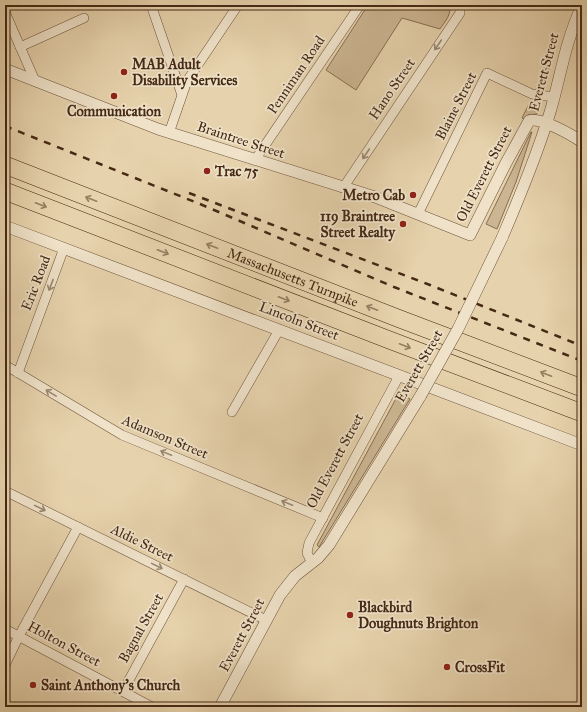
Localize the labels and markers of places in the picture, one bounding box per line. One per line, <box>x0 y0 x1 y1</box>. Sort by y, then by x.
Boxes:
place label: MAB Adult Disability Services <box>132 56 237 90</box>
marker: MAB Adult Disability Services <box>119 67 129 77</box>
marker: Communication <box>109 91 119 101</box>
place label: Communication <box>67 103 162 120</box>
place label: Trac 75 <box>214 163 259 180</box>
marker: Trac 75 <box>202 166 212 176</box>
place label: Metro Cab <box>342 187 405 204</box>
marker: Metro Cab <box>408 190 418 200</box>
place label: 119 Braintree Street Realty <box>320 208 396 242</box>
marker: 119 Braintree Street Realty <box>398 219 408 229</box>
place label: Blackbird Doughnuts Brighton <box>358 599 479 633</box>
marker: Blackbird Doughnuts Brighton <box>345 610 355 620</box>
place label: CrossFit <box>455 659 505 676</box>
marker: CrossFit <box>442 662 452 672</box>
place label: Saint Anthony's Church <box>41 677 181 695</box>
marker: Saint Anthony's Church <box>28 680 38 690</box>

